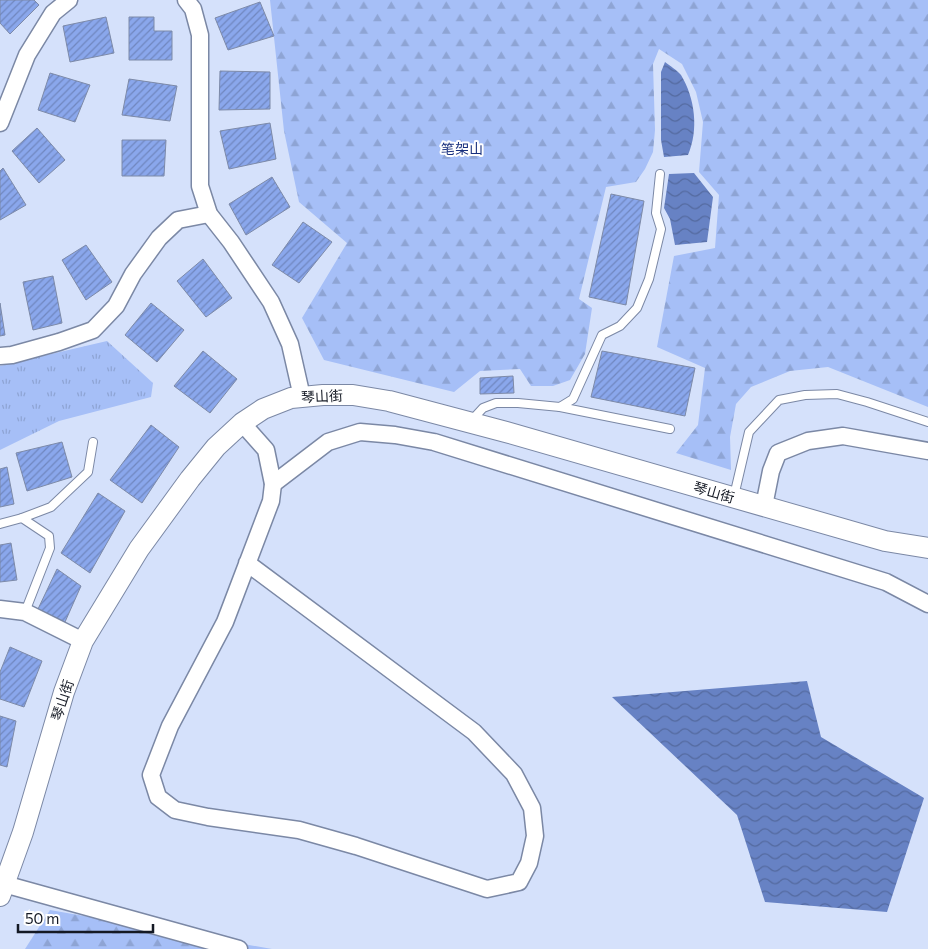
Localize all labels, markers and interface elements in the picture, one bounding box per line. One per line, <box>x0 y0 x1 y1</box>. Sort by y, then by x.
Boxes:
park label: 笔架山 <box>441 140 483 157</box>
street label: 琴山街 <box>301 386 343 406</box>
street label: 琴山街 <box>691 478 737 506</box>
street label: 琴山街 <box>47 677 77 723</box>
scale bar <box>18 902 152 934</box>
text: 50 m <box>25 909 59 927</box>

